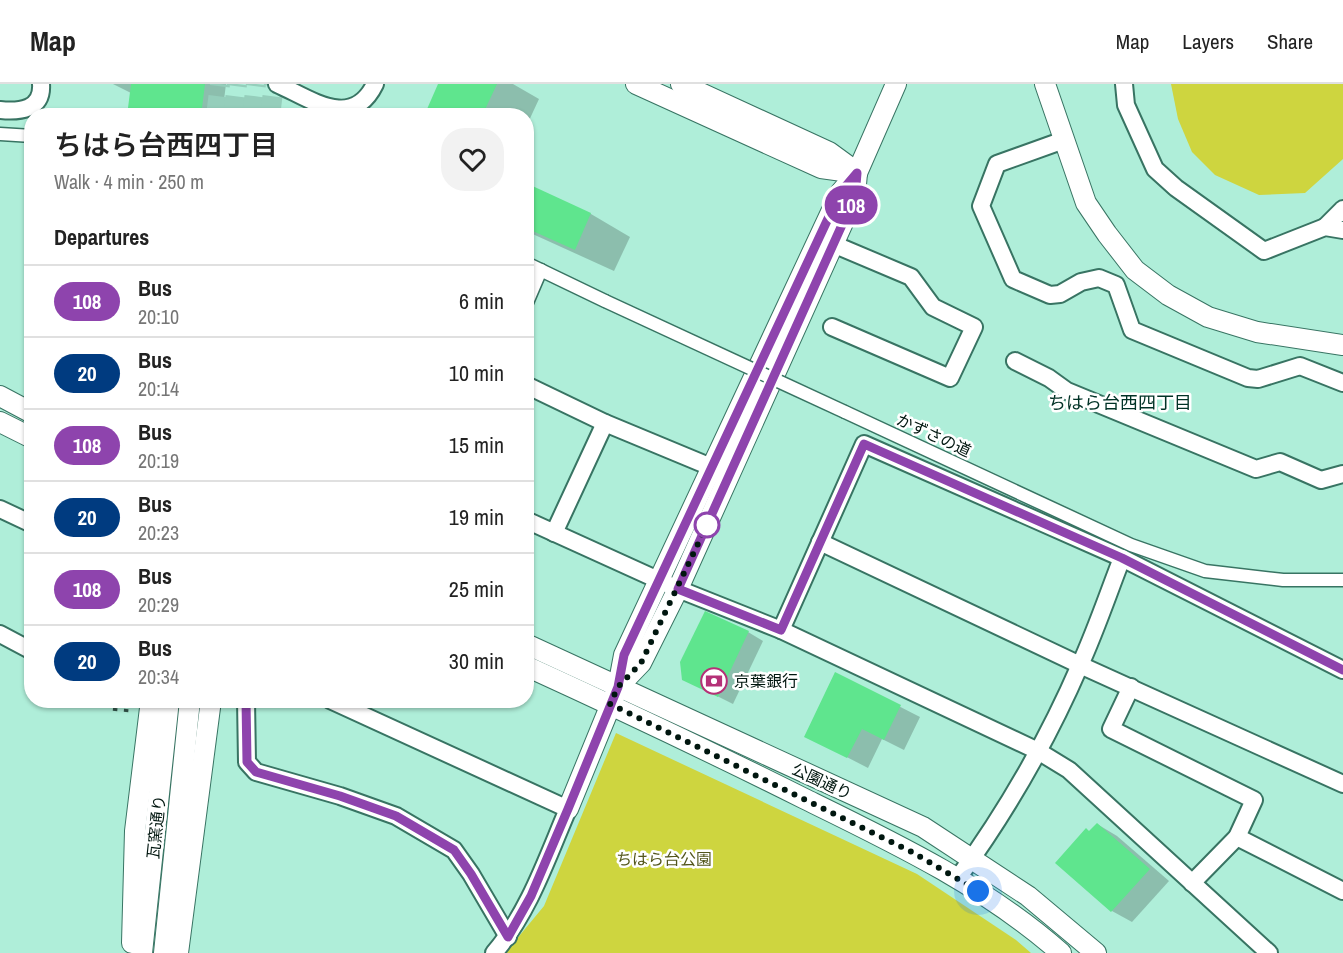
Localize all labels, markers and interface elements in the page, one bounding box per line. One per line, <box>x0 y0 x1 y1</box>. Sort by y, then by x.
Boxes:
text: Map <box>30 22 76 60</box>
text: Map <box>1116 27 1149 56</box>
text: Layers <box>1182 27 1234 56</box>
text: Share <box>1267 27 1313 56</box>
text: ちはら台西四丁目 <box>54 126 278 164</box>
button: heart <box>441 128 504 191</box>
text: Walk · 4 min · 250 m <box>54 168 204 195</box>
line badge: 108 <box>816 186 886 224</box>
text: 108 <box>837 191 865 220</box>
text: Departures <box>54 222 149 252</box>
text: Bus <box>138 273 172 303</box>
text: 6 min <box>459 286 504 316</box>
text: 108 <box>73 287 101 316</box>
text: 20:10 <box>138 303 179 330</box>
text: Bus <box>138 345 172 375</box>
text: 10 min <box>449 358 504 388</box>
text: 20 <box>77 359 97 388</box>
text: 20:14 <box>138 375 179 402</box>
district label: ちはら台西四丁目 <box>1048 390 1192 415</box>
street label: かずさの道 <box>893 408 975 462</box>
text: Bus <box>138 417 172 447</box>
text: 15 min <box>449 430 504 460</box>
text: 108 <box>73 431 101 460</box>
text: 20:19 <box>138 447 179 474</box>
text: Bus <box>138 489 172 519</box>
text: 19 min <box>449 502 504 532</box>
text: 20 <box>77 503 97 532</box>
unlabelled marker <box>694 512 720 538</box>
text: 20:23 <box>138 519 179 546</box>
text: Bus <box>138 561 172 591</box>
text: 25 min <box>449 574 504 604</box>
text: 108 <box>73 575 101 604</box>
text: 20:29 <box>138 591 179 618</box>
text: Bus <box>138 633 172 663</box>
text: 30 min <box>449 646 504 676</box>
text: 20 <box>77 647 97 676</box>
text: 20:34 <box>138 663 179 690</box>
bank icon: 京葉銀行 <box>699 666 729 696</box>
place label: 京葉銀行 <box>734 670 798 692</box>
street label: 公園通り <box>788 758 856 804</box>
street label: 瓦窯通り <box>142 794 170 860</box>
park label: ちはら台公園 <box>616 848 712 870</box>
your location <box>963 876 993 906</box>

